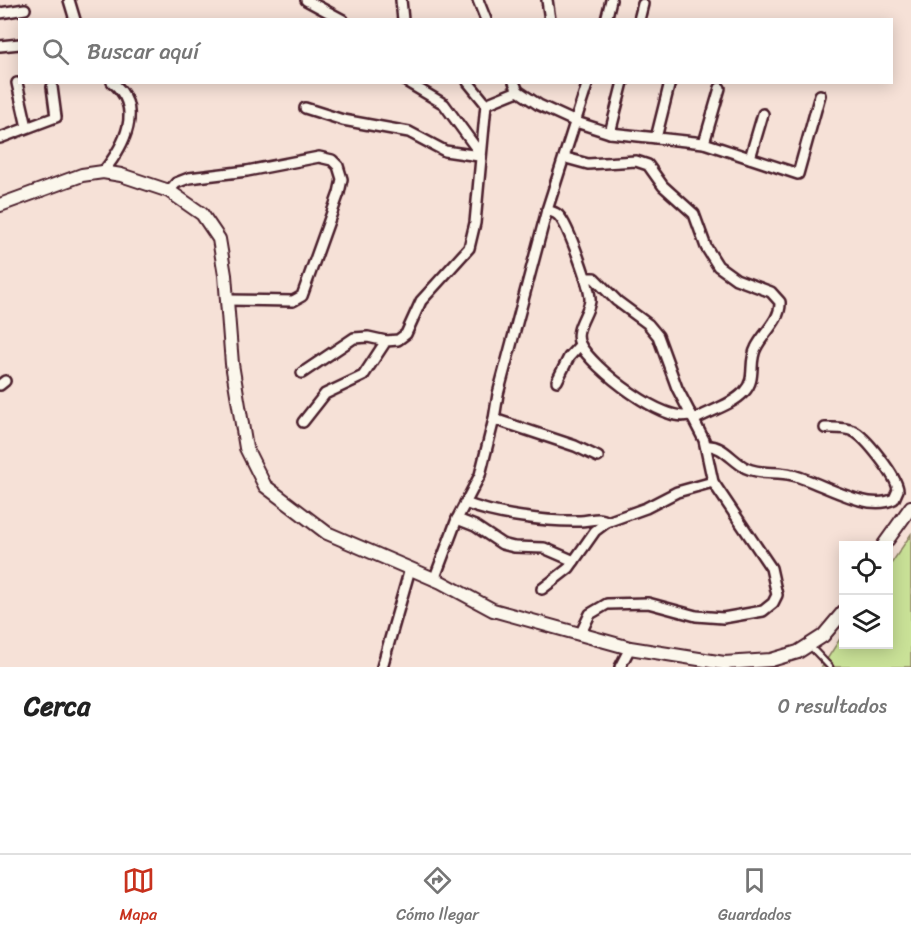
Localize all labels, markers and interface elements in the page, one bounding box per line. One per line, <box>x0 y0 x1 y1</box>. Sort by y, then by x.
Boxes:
search box <box>18 18 893 84</box>
text: Buscar aquí <box>87 32 199 71</box>
icon: search <box>39 35 72 68</box>
map controls <box>839 541 893 649</box>
button: locate <box>839 541 893 595</box>
button: layers <box>839 595 893 649</box>
text: Cerca <box>24 683 90 729</box>
text: 0 resultados <box>777 689 887 724</box>
tab: Mapa <box>120 864 157 929</box>
tab: Cómo llegar <box>396 864 479 929</box>
tab: Guardados <box>718 864 791 929</box>

